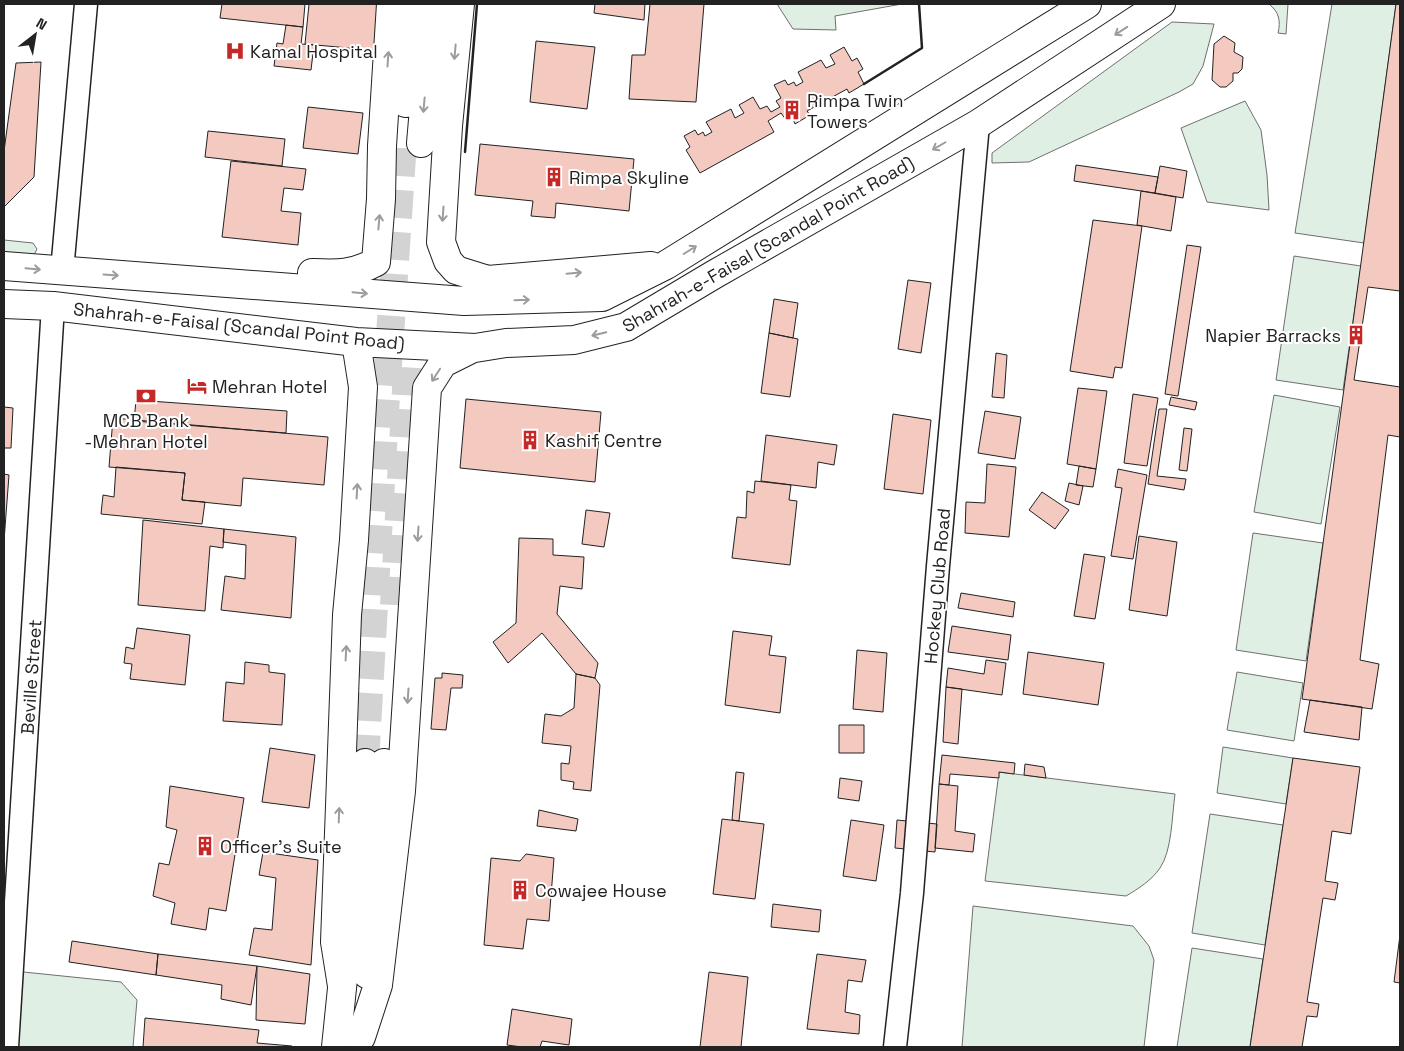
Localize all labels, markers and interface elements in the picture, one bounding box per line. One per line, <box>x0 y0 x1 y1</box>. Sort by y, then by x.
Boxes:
north arrow <box>10 10 60 60</box>
text: N <box>33 14 50 34</box>
one-way arrow <box>1114 26 1128 36</box>
hospital icon: Kamal Hospital <box>224 40 246 62</box>
place label: Kamal Hospital <box>250 40 378 63</box>
one-way arrow <box>450 44 460 60</box>
one-way arrow <box>383 52 392 68</box>
place label: Rimpa Twin Towers <box>807 89 903 133</box>
one-way arrow <box>420 96 429 112</box>
building icon: Rimpa Twin Towers <box>781 99 803 121</box>
one-way arrow <box>933 142 947 152</box>
street label: Shahrah-e-Faisal (Scandal Point Road) <box>618 151 918 337</box>
building icon: Rimpa Skyline <box>543 166 565 188</box>
place label: Rimpa Skyline <box>569 166 689 189</box>
one-way arrow <box>438 206 447 222</box>
one-way arrow <box>374 214 384 230</box>
one-way arrow <box>683 244 697 254</box>
one-way arrow <box>25 264 41 274</box>
one-way arrow <box>566 268 582 278</box>
one-way arrow <box>103 270 119 279</box>
one-way arrow <box>352 288 368 298</box>
one-way arrow <box>514 295 530 304</box>
street label: Shahrah-e-Faisal (Scandal Point Road) <box>72 297 406 355</box>
place label: Napier Barracks <box>1205 324 1341 347</box>
building icon: Napier Barracks <box>1345 324 1367 346</box>
one-way arrow <box>591 330 607 339</box>
one-way arrow <box>431 367 441 381</box>
hotel icon: Mehran Hotel <box>186 375 208 397</box>
place label: Mehran Hotel <box>212 375 327 398</box>
bank icon: MCB Bank -Mehran Hotel <box>135 385 157 407</box>
place label: MCB Bank -Mehran Hotel <box>84 409 208 453</box>
building icon: Kashif Centre <box>519 429 541 451</box>
place label: Kashif Centre <box>545 429 662 452</box>
one-way arrow <box>353 483 362 499</box>
street label: Hockey Club Road <box>919 507 955 665</box>
one-way arrow <box>413 526 422 542</box>
street label: Beville Street <box>16 619 46 735</box>
one-way arrow <box>341 645 350 661</box>
one-way arrow <box>403 688 412 704</box>
one-way arrow <box>335 807 344 823</box>
building icon: Officer's Suite <box>194 835 216 857</box>
place label: Officer's Suite <box>220 835 342 858</box>
building icon: Cowajee House <box>509 879 531 901</box>
place label: Cowajee House <box>535 879 667 902</box>

